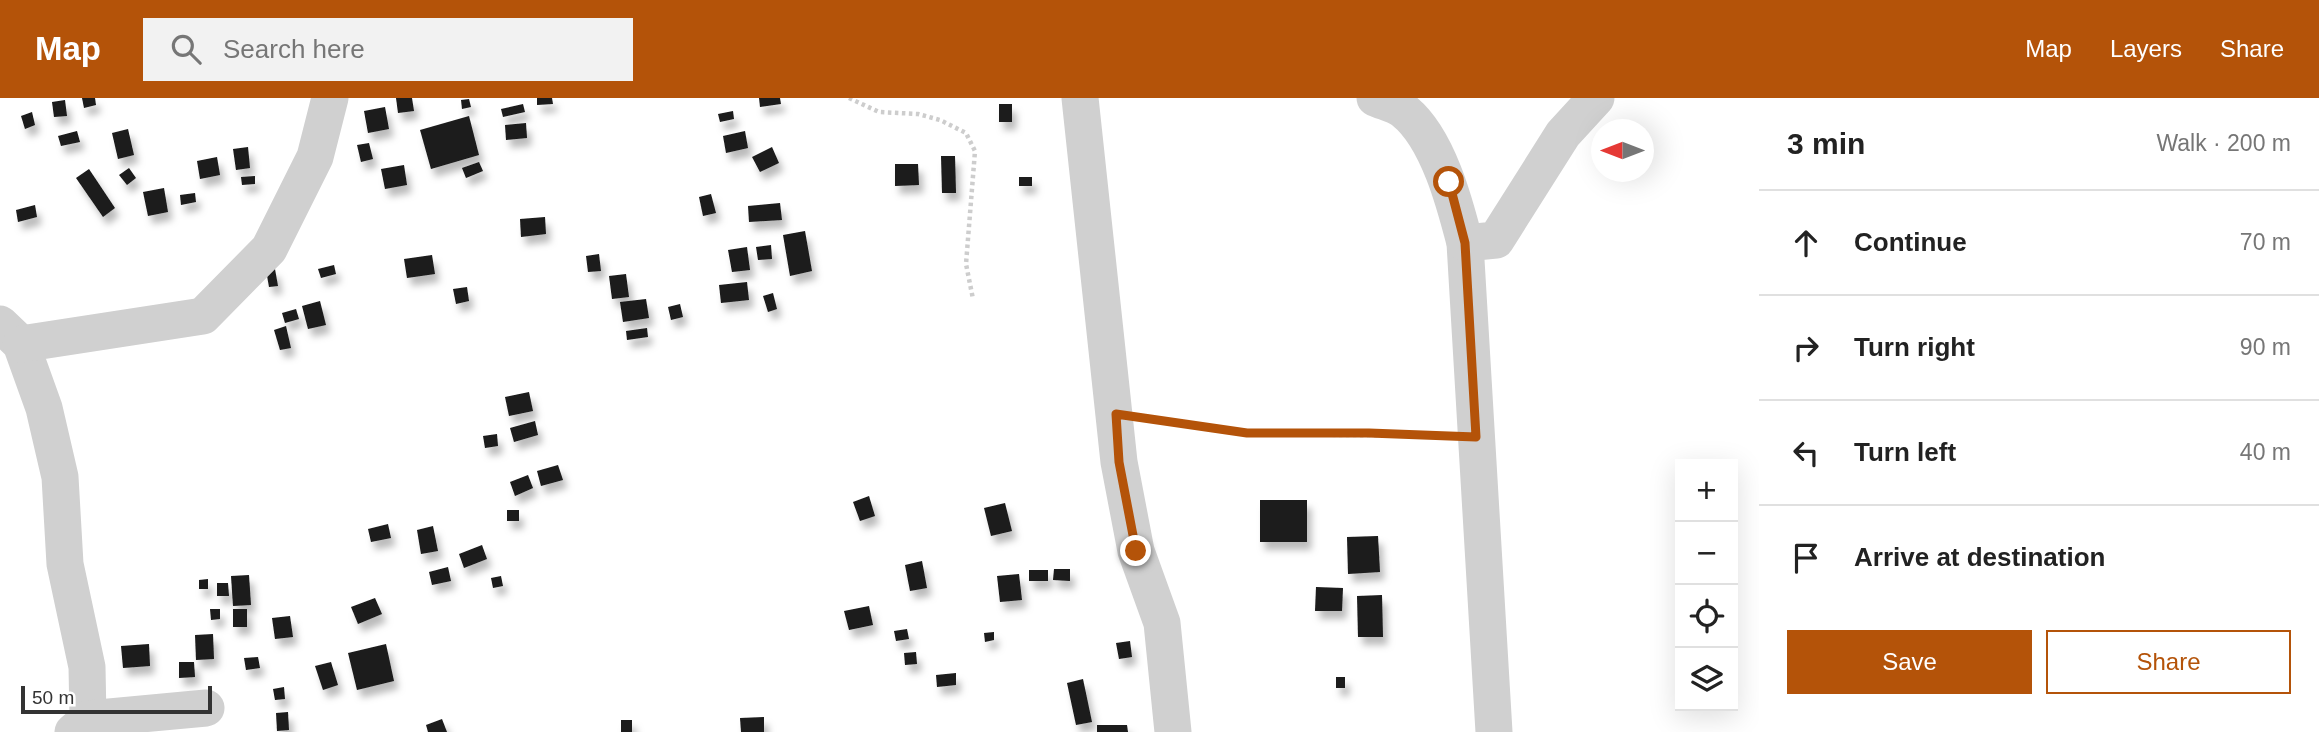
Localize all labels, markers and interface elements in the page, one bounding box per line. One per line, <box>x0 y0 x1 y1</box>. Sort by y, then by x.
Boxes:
search box <box>143 18 633 81</box>
text: Map <box>35 30 101 67</box>
icon: search <box>167 30 205 68</box>
text: Search here <box>223 34 365 64</box>
text: Map <box>2025 35 2072 62</box>
text: Layers <box>2110 35 2182 62</box>
text: Share <box>2220 35 2284 62</box>
north arrow <box>1591 119 1654 182</box>
text: 3 min <box>1787 127 1865 160</box>
text: Walk · 200 m <box>2156 130 2291 156</box>
route start <box>1433 166 1464 197</box>
icon: ahead <box>1787 224 1825 262</box>
text: Continue <box>1854 227 1967 257</box>
text: 70 m <box>2240 229 2291 255</box>
icon: right <box>1787 329 1825 367</box>
text: Turn right <box>1854 332 1975 362</box>
text: 90 m <box>2240 334 2291 360</box>
icon: left <box>1787 434 1825 472</box>
text: Turn left <box>1854 437 1956 467</box>
text: 40 m <box>2240 439 2291 465</box>
map controls <box>1675 459 1738 711</box>
button: + <box>1675 459 1738 522</box>
button: − <box>1675 522 1738 585</box>
route end <box>1120 535 1151 566</box>
icon: arrive <box>1787 539 1825 577</box>
text: Arrive at destination <box>1854 542 2105 572</box>
button: locate <box>1675 585 1738 648</box>
button: Save <box>1787 630 2032 694</box>
button: Share <box>2046 630 2291 694</box>
button: layers <box>1675 648 1738 711</box>
scale bar <box>21 683 212 715</box>
text: 50 m <box>32 687 74 708</box>

